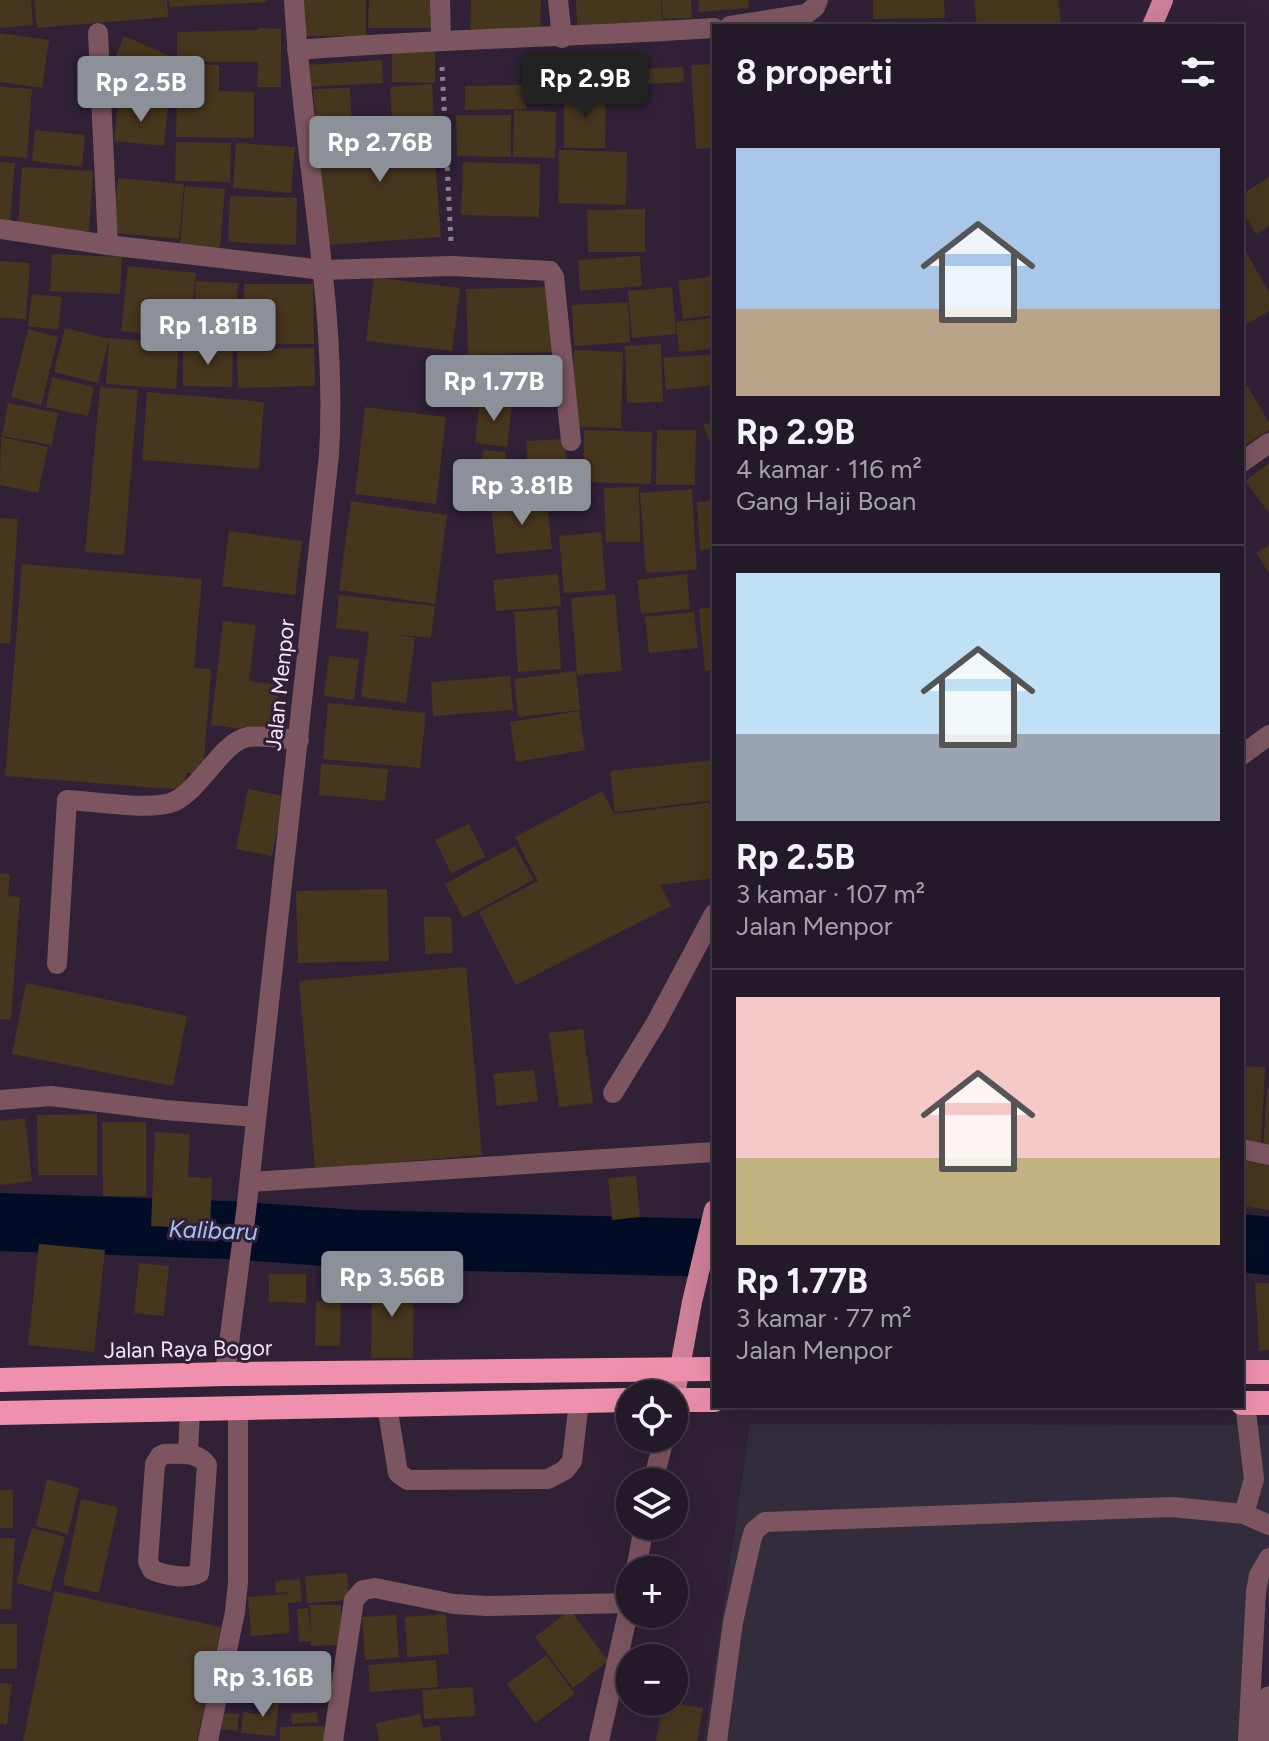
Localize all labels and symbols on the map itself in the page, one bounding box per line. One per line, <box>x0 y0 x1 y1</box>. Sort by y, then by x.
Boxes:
pin: Rp 2.9B <box>511 52 659 120</box>
pin: Rp 2.5B <box>67 56 215 124</box>
pin: Rp 2.76B <box>297 116 463 184</box>
pin: Rp 1.81B <box>125 299 291 367</box>
pin: Rp 1.77B <box>411 355 577 423</box>
pin: Rp 3.81B <box>439 459 605 527</box>
street label: Jalan Menpor <box>260 617 300 752</box>
water label: Kalibaru <box>168 1214 258 1246</box>
pin: Rp 3.56B <box>309 1251 475 1319</box>
street label: Jalan Raya Bogor <box>104 1334 273 1364</box>
pin: Rp 3.16B <box>180 1651 346 1719</box>

